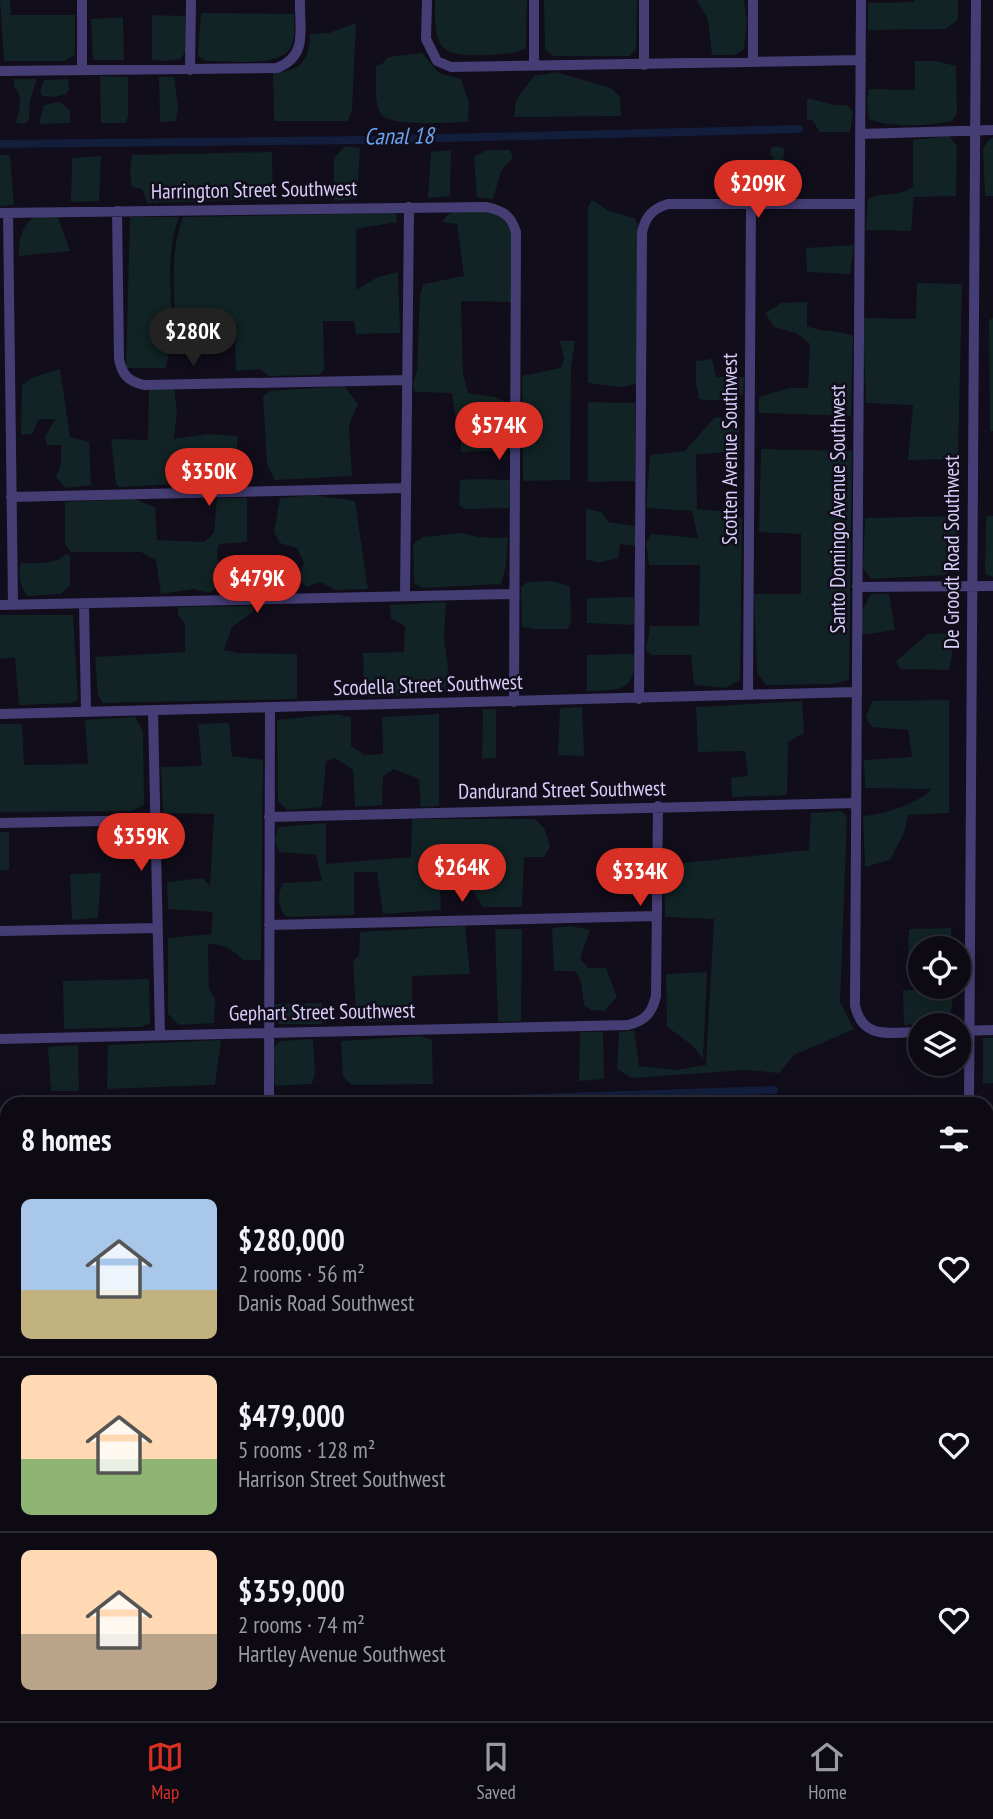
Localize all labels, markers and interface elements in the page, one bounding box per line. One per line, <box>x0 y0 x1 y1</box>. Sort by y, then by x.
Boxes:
water label: Canal 18 <box>364 120 437 151</box>
pin: $209K <box>709 160 807 220</box>
text: $209K <box>730 168 786 197</box>
street label: Harrington Street Southwest <box>151 174 358 205</box>
pin: $280K <box>144 308 242 368</box>
text: $280K <box>165 316 221 345</box>
street label: Scotten Avenue Southwest <box>716 353 743 545</box>
street label: Santo Domingo Avenue Southwest <box>824 384 851 633</box>
pin: $574K <box>450 402 548 462</box>
text: $574K <box>471 410 527 439</box>
pin: $350K <box>160 448 258 508</box>
street label: De Groodt Road Southwest <box>938 455 965 649</box>
text: $350K <box>181 456 237 485</box>
pin: $479K <box>208 556 306 615</box>
text: $479K <box>229 563 285 592</box>
street label: Scodella Street Southwest <box>333 668 523 701</box>
street label: Dandurand Street Southwest <box>458 774 666 805</box>
pin: $359K <box>92 814 190 873</box>
text: $359K <box>113 821 169 850</box>
pin: $264K <box>413 844 511 904</box>
pin: $334K <box>591 848 689 908</box>
text: $264K <box>434 852 490 881</box>
text: $334K <box>612 856 668 885</box>
map controls <box>908 936 971 1076</box>
button: locate <box>908 936 971 999</box>
street label: Gephart Street Southwest <box>229 996 415 1027</box>
button: layers <box>908 1013 971 1076</box>
text: 8 homes <box>21 1120 112 1159</box>
icon: filters <box>935 1120 973 1158</box>
text: $280,000 <box>238 1220 345 1259</box>
icon: home <box>77 1227 161 1311</box>
icon: heart <box>935 1250 973 1288</box>
text: 2 rooms · 56 m² <box>238 1259 365 1288</box>
text: Danis Road Southwest <box>238 1288 414 1317</box>
text: $479,000 <box>238 1396 345 1435</box>
icon: home <box>77 1403 161 1487</box>
icon: heart <box>935 1426 973 1464</box>
text: 5 rooms · 128 m² <box>238 1435 375 1464</box>
text: Harrison Street Southwest <box>238 1464 445 1493</box>
text: $359,000 <box>238 1571 345 1610</box>
icon: home <box>77 1578 161 1662</box>
icon: heart <box>935 1601 973 1639</box>
text: 2 rooms · 74 m² <box>238 1610 365 1639</box>
text: Hartley Avenue Southwest <box>238 1639 446 1668</box>
tab: Map <box>146 1738 184 1804</box>
tab: Saved <box>477 1738 516 1804</box>
tab: Home <box>808 1738 847 1804</box>

